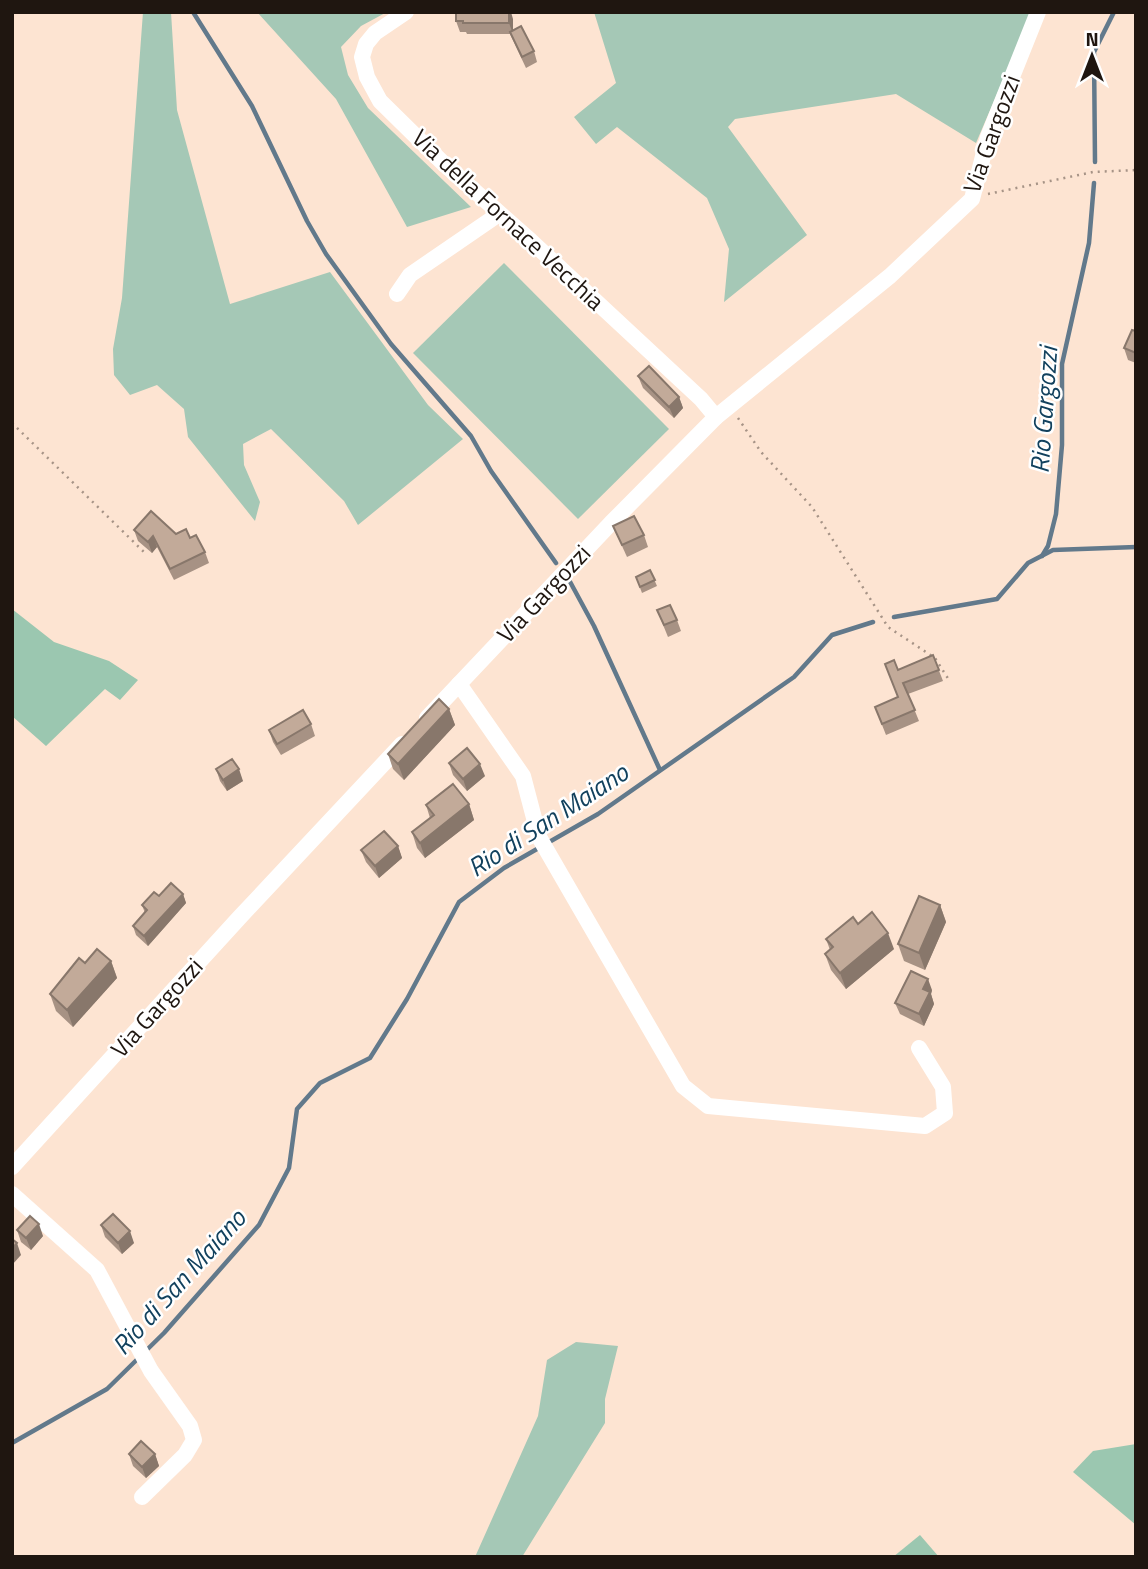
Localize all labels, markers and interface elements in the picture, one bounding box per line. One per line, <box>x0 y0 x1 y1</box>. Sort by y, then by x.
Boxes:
north arrow <box>1057 21 1127 91</box>
text: N <box>1085 24 1099 53</box>
street label: Via Gargozzi <box>953 69 1029 198</box>
street label: Via della Fornace Vecchia <box>404 120 613 318</box>
water label: Rio Gargozzi <box>1020 343 1068 474</box>
street label: Via Gargozzi <box>488 536 599 651</box>
water label: Rio di San Maiano <box>460 752 637 886</box>
street label: Via Gargozzi <box>102 949 211 1065</box>
water label: Rio di San Maiano <box>102 1199 256 1363</box>

